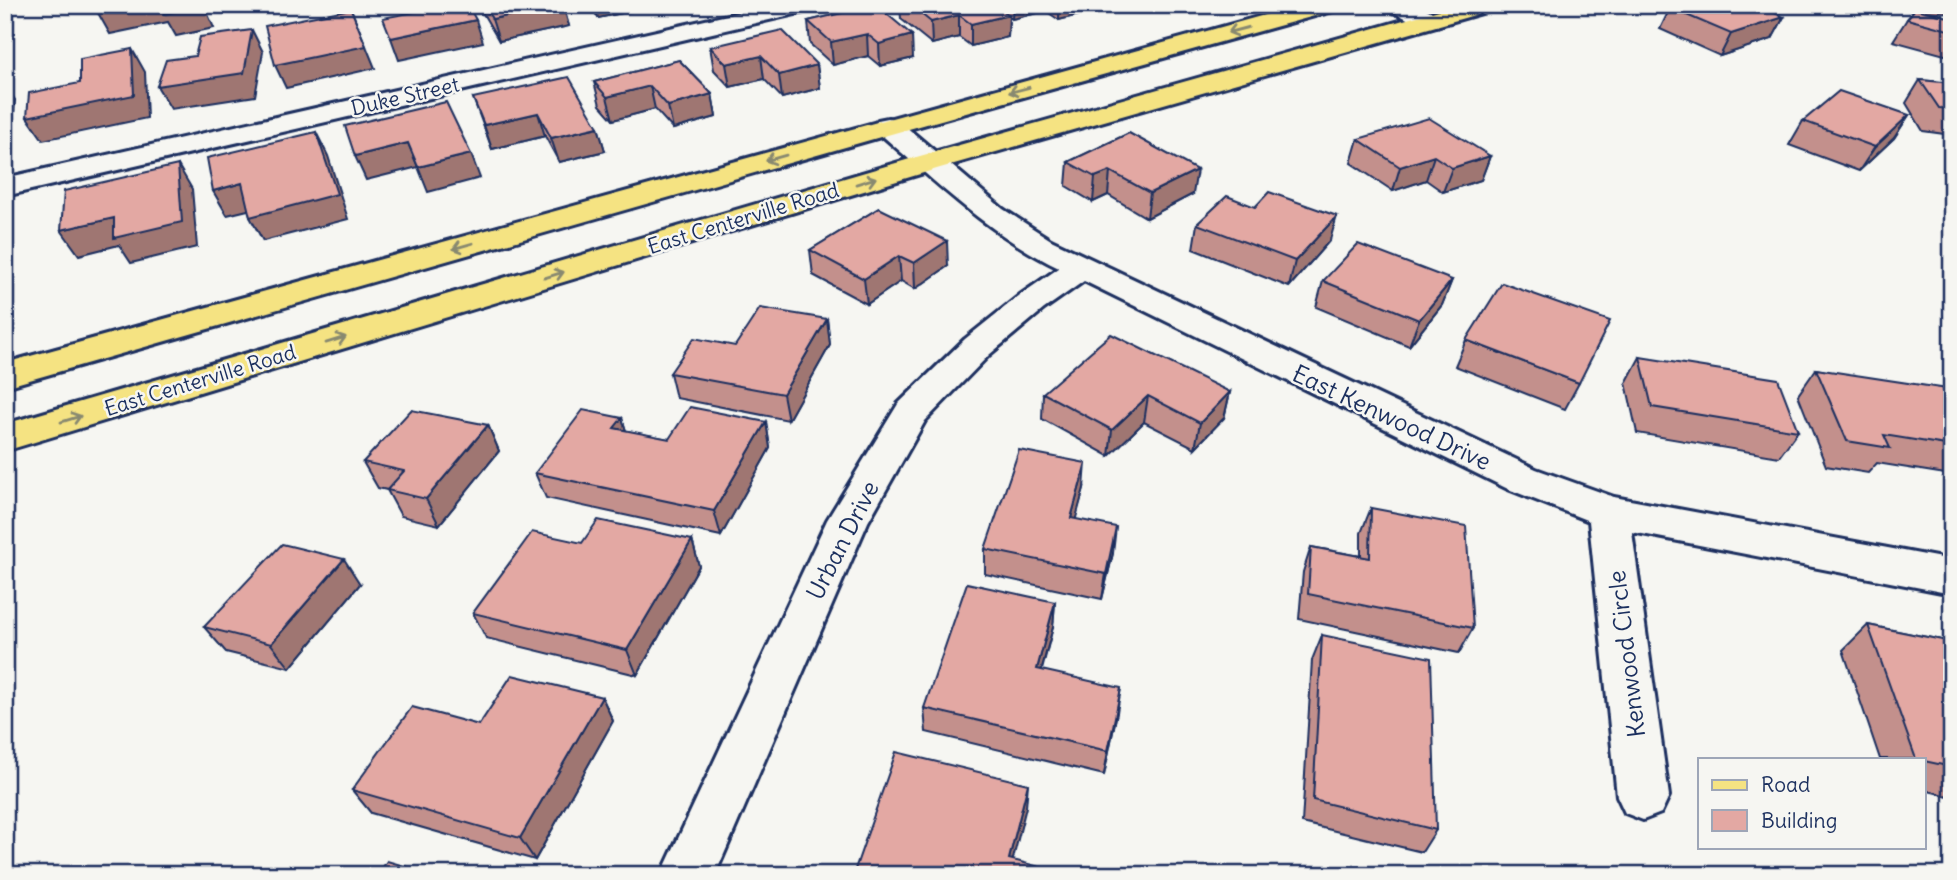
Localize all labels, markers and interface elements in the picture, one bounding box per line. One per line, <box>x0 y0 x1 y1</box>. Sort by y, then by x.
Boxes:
one-way arrow <box>1227 24 1250 37</box>
street label: Duke Street <box>348 70 462 122</box>
one-way arrow <box>1008 84 1031 97</box>
one-way arrow <box>765 152 787 165</box>
one-way arrow <box>854 174 876 187</box>
street label: East Centerville Road <box>644 176 842 260</box>
one-way arrow <box>452 241 474 254</box>
one-way arrow <box>542 267 564 280</box>
one-way arrow <box>324 332 346 345</box>
street label: East Centerville Road <box>101 338 299 422</box>
street label: East Kenwood Drive <box>1288 358 1496 476</box>
one-way arrow <box>59 411 81 424</box>
street label: Urban Drive <box>799 476 885 604</box>
street label: Kenwood Circle <box>1601 569 1651 739</box>
legend <box>1698 758 1926 848</box>
text: Road <box>1761 771 1810 798</box>
text: Building <box>1761 807 1837 834</box>

